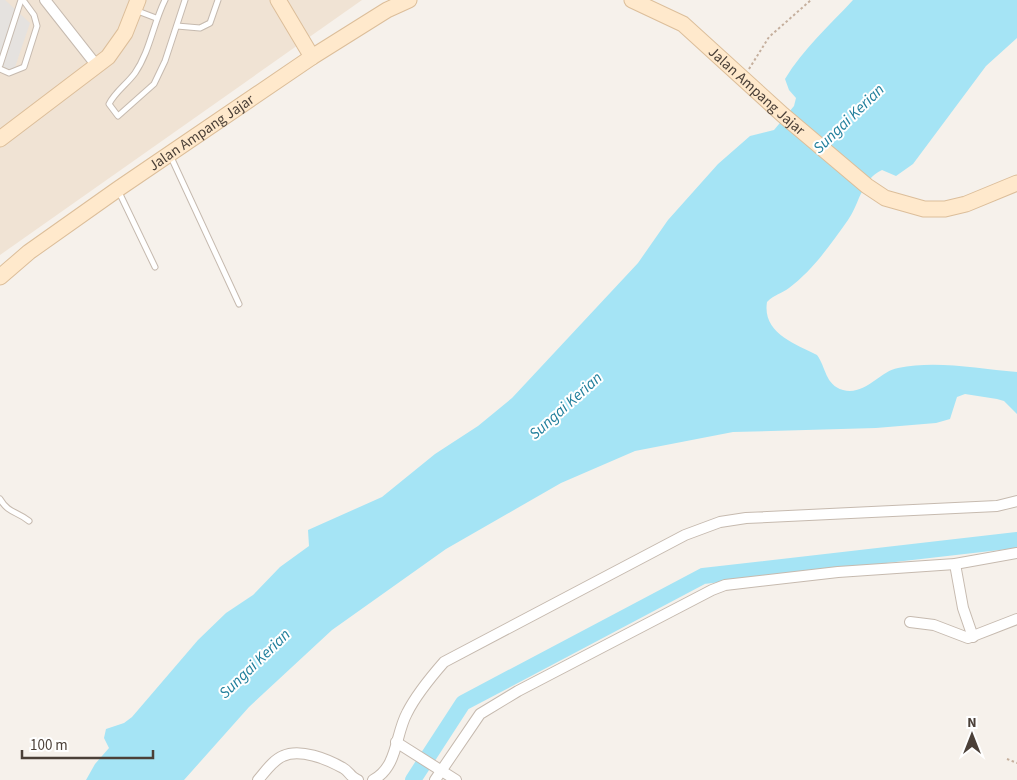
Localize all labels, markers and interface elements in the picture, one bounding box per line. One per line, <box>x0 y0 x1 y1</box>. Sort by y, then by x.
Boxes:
street label: Jalan Ampang Jajar <box>704 42 810 141</box>
water label: Sungai Kerian <box>808 79 889 158</box>
street label: Jalan Ampang Jajar <box>144 89 259 176</box>
water label: Sungai Kerian <box>524 367 607 445</box>
water label: Sungai Kerian <box>214 624 295 703</box>
north arrow <box>947 710 997 760</box>
text: N <box>967 713 977 733</box>
scale bar <box>22 728 154 760</box>
text: 100 m <box>30 735 68 756</box>

